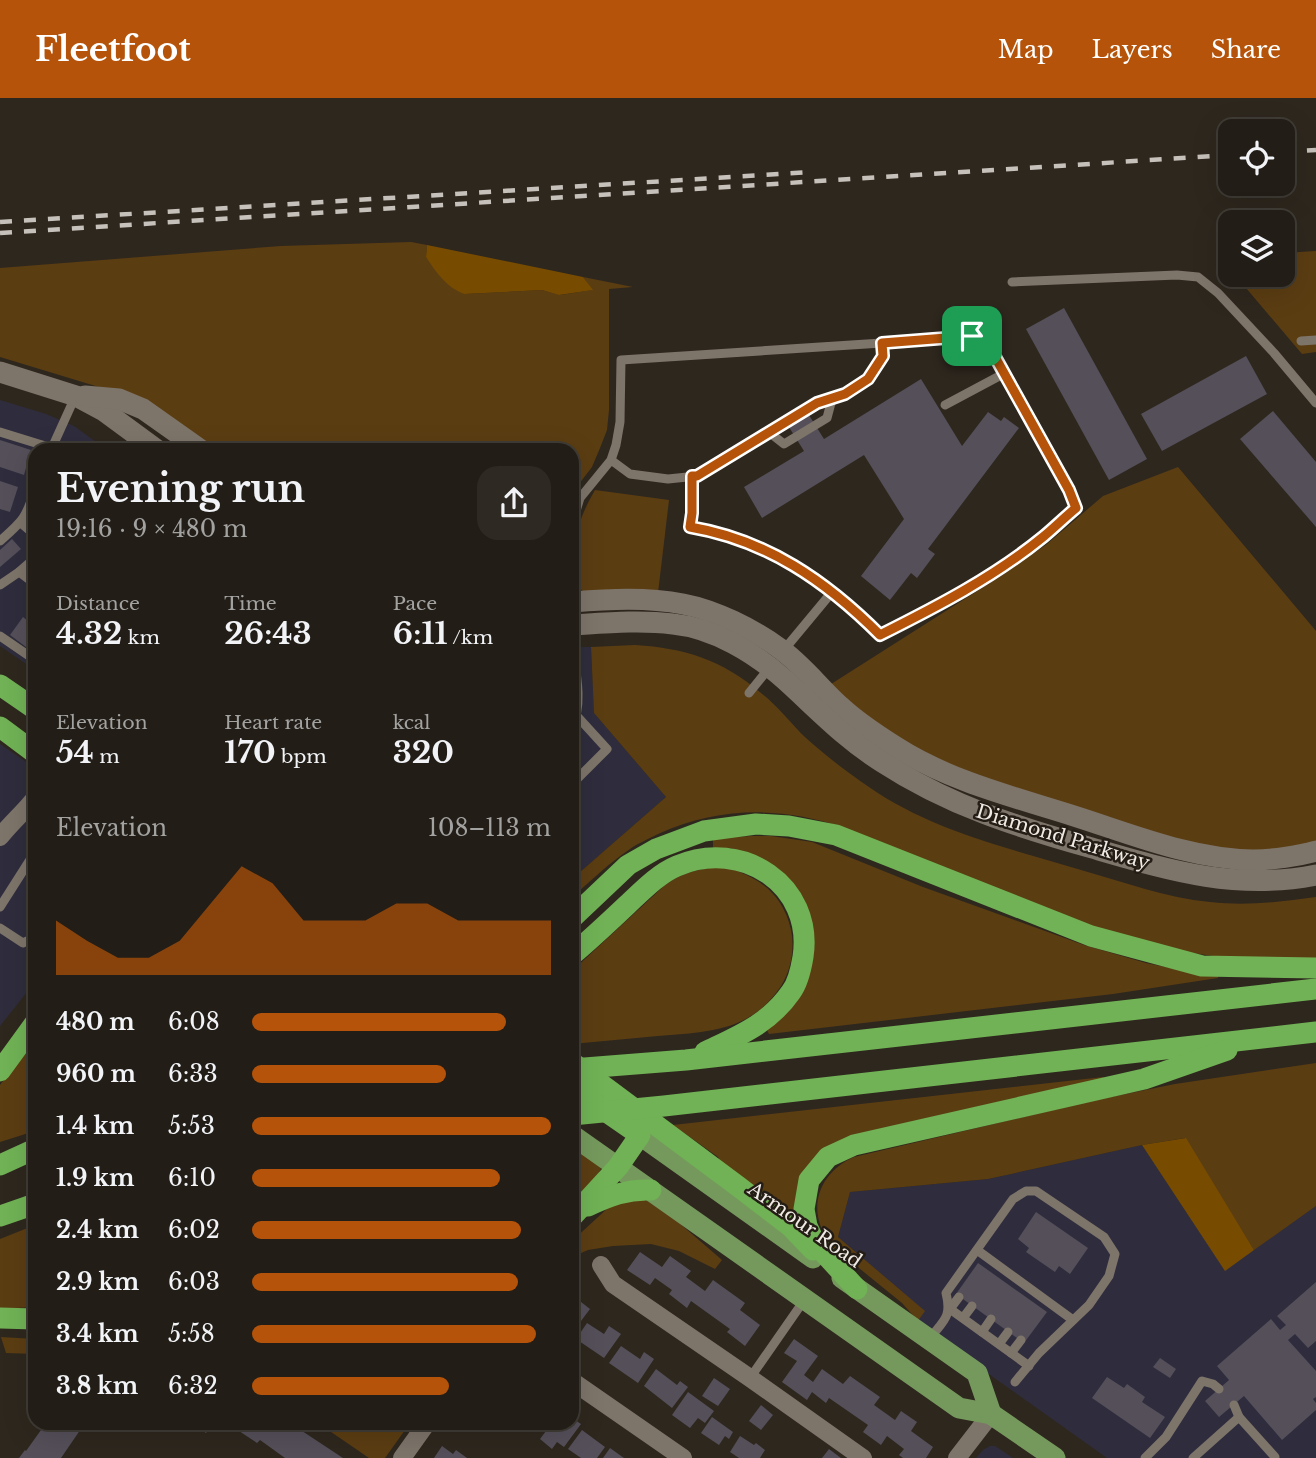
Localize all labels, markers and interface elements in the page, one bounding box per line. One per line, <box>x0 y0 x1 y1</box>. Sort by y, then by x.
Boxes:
text: Fleetfoot <box>35 29 191 70</box>
text: Map <box>998 35 1054 64</box>
text: Layers <box>1092 35 1173 64</box>
text: Share <box>1211 35 1281 64</box>
map controls <box>1218 119 1295 287</box>
button: locate <box>1218 119 1295 196</box>
button: layers <box>1218 210 1295 287</box>
pin <box>942 306 1002 366</box>
icon: arrive <box>953 317 991 355</box>
text: Evening run <box>56 465 305 512</box>
button: share <box>477 466 551 540</box>
text: 19:16 · 9 × 480 m <box>56 515 247 543</box>
text: Distance <box>56 592 140 615</box>
text: Time <box>224 592 277 615</box>
text: Pace <box>393 592 437 615</box>
text: 4.32 <box>56 615 122 652</box>
text: 26:43 <box>224 615 312 652</box>
text: 6:11 <box>393 615 448 652</box>
text: km <box>122 626 160 649</box>
text: /km <box>448 626 493 649</box>
text: Elevation <box>56 711 148 734</box>
text: Heart rate <box>224 711 322 734</box>
text: kcal <box>393 711 431 734</box>
text: 54 <box>56 734 94 771</box>
text: 170 <box>224 734 276 771</box>
text: 320 <box>393 734 454 771</box>
text: m <box>94 745 120 768</box>
text: bpm <box>276 745 327 768</box>
street label: Diamond Parkway <box>973 800 1153 874</box>
text: Elevation <box>56 814 167 842</box>
text: 108–113 m <box>428 814 551 842</box>
text: 480 m <box>56 1008 135 1036</box>
text: 6:08 <box>168 1008 220 1036</box>
text: 960 m <box>56 1060 136 1088</box>
text: 6:33 <box>168 1060 218 1088</box>
text: 1.4 km <box>56 1112 134 1140</box>
text: 5:53 <box>168 1112 215 1140</box>
text: 1.9 km <box>56 1164 134 1192</box>
text: 6:10 <box>168 1164 216 1192</box>
street label: Armour Road <box>743 1177 867 1273</box>
text: 2.4 km <box>56 1216 139 1244</box>
text: 6:02 <box>168 1216 220 1244</box>
text: 2.9 km <box>56 1268 139 1296</box>
text: 6:03 <box>168 1268 220 1296</box>
text: 3.4 km <box>56 1320 139 1348</box>
text: 5:58 <box>168 1320 215 1348</box>
text: 3.8 km <box>56 1372 138 1400</box>
text: 6:32 <box>168 1372 218 1400</box>

